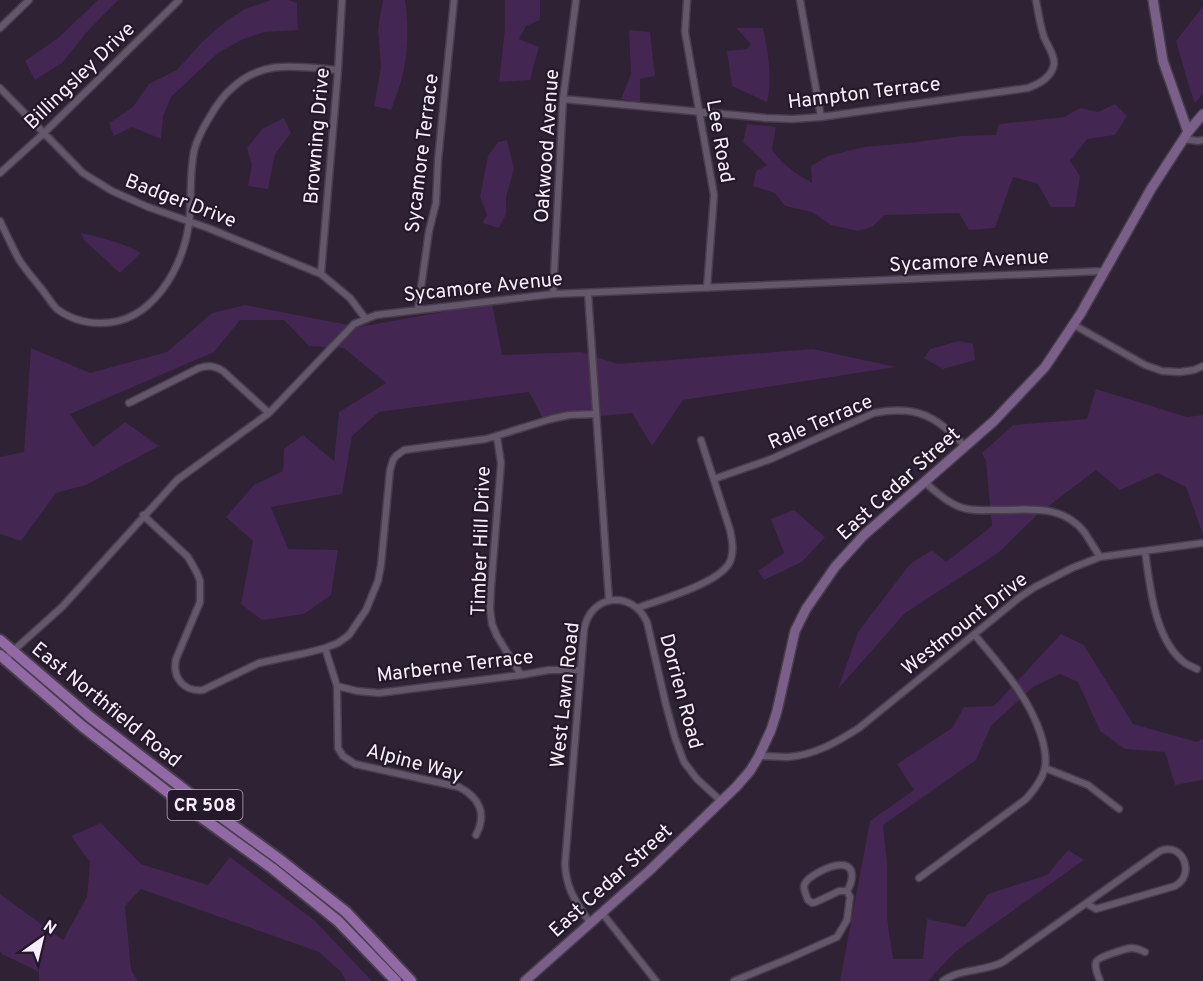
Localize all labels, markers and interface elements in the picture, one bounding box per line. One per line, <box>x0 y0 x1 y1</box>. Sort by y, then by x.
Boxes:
street label: Billingsley Drive <box>19 17 141 136</box>
street label: Browning Drive <box>299 67 337 206</box>
street label: Oakwood Avenue <box>530 68 566 224</box>
street label: Sycamore Terrace <box>400 72 446 234</box>
street label: Hampton Terrace <box>786 72 942 116</box>
street label: Lee Road <box>699 98 739 185</box>
street label: Badger Drive <box>121 169 240 235</box>
street label: Sycamore Avenue <box>889 245 1050 279</box>
street label: Sycamore Avenue <box>402 267 564 309</box>
street label: Rale Terrace <box>765 389 877 457</box>
street label: East Cedar Street <box>832 422 967 547</box>
street label: Timber Hill Drive <box>466 465 498 617</box>
street label: Westmount Drive <box>897 567 1034 682</box>
street label: West Lawn Road <box>545 621 587 769</box>
street label: Dorrien Road <box>652 631 708 752</box>
street label: East Northfield Road <box>25 637 186 774</box>
street label: Marberne Terrace <box>375 644 535 690</box>
street label: Alpine Way <box>363 739 466 789</box>
road number: CR 508 <box>168 790 242 820</box>
street label: East Cedar Street <box>544 819 679 944</box>
north arrow <box>12 909 72 969</box>
text: N <box>39 917 60 940</box>

